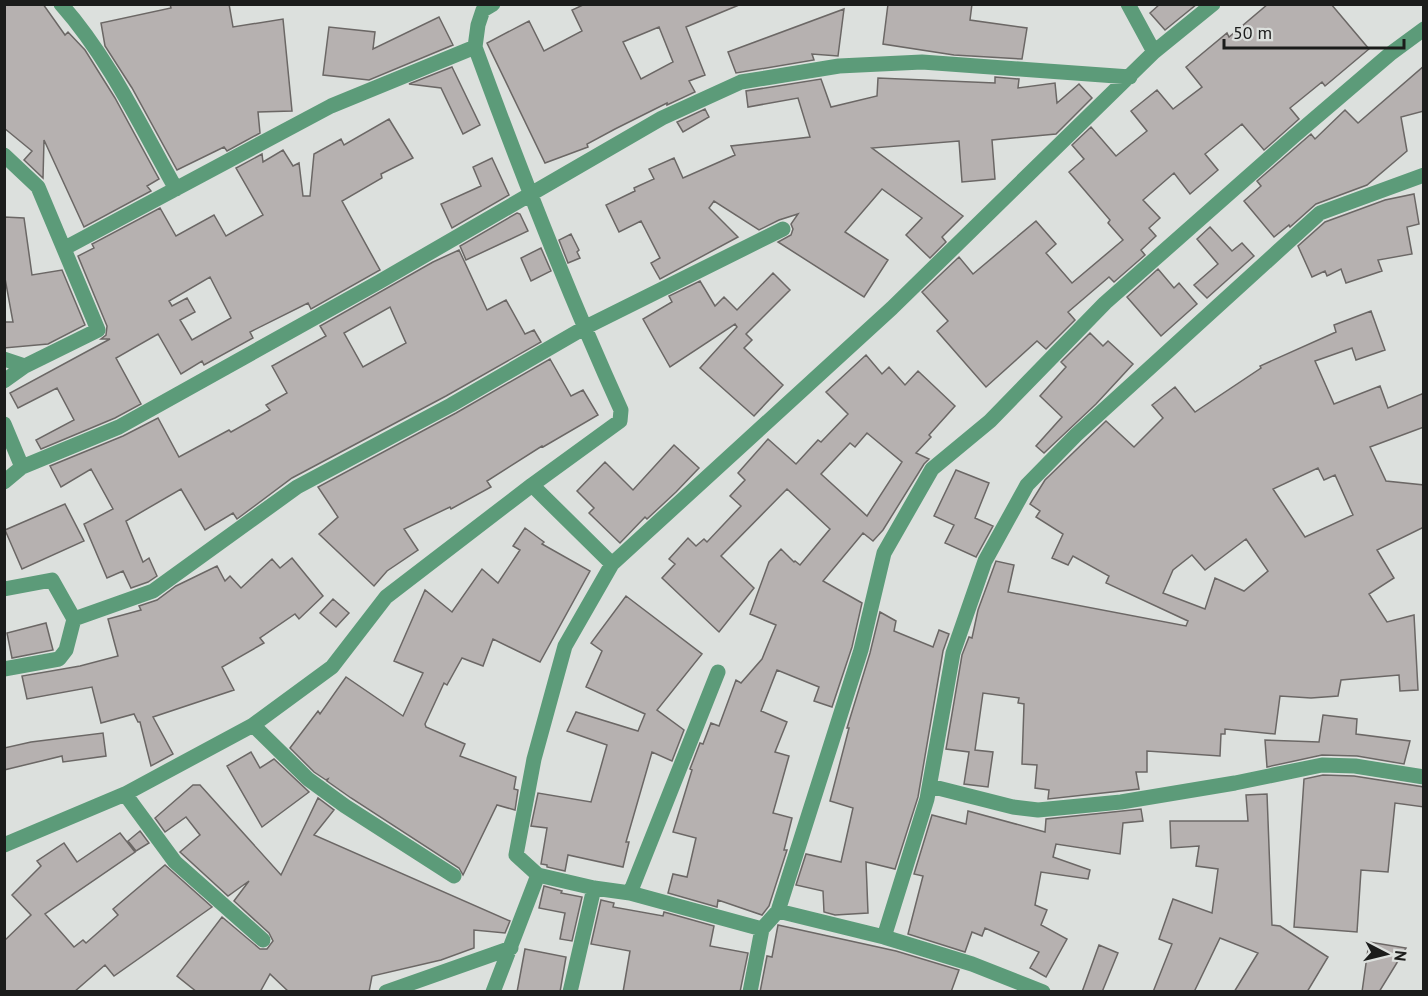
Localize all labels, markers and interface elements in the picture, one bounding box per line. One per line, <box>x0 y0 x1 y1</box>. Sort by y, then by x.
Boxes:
scale bar <box>1224 12 1404 50</box>
text: 50 m <box>1233 21 1272 44</box>
north arrow <box>1356 924 1416 984</box>
text: N <box>1390 949 1411 962</box>

